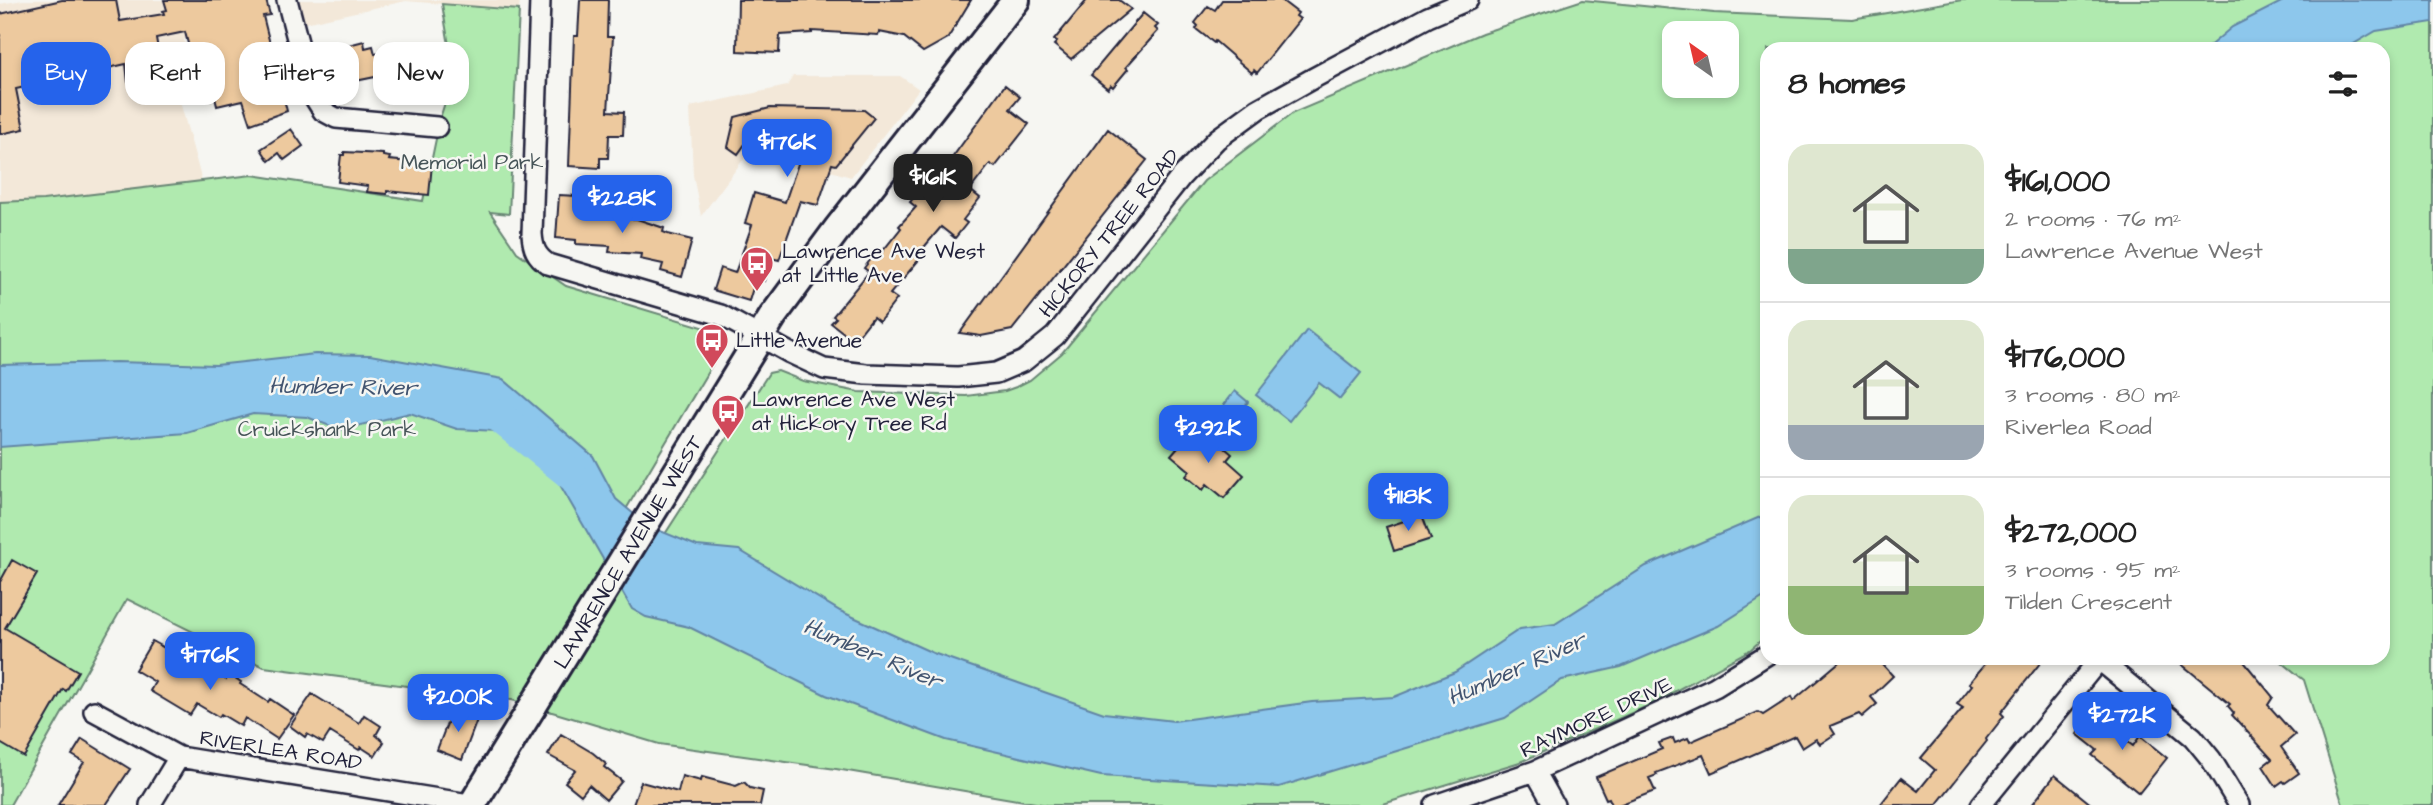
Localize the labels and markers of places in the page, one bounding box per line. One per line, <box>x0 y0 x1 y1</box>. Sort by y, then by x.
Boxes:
pin: $176K <box>738 120 836 179</box>
pin: $161K <box>884 154 982 214</box>
pin: $228K <box>573 176 671 235</box>
place label: Lawrence Ave West at Little Ave <box>782 237 985 290</box>
bus stop icon: Lawrence Ave West at Little Ave <box>738 244 776 293</box>
bus stop icon: Little Avenue <box>693 321 731 370</box>
place label: Little Avenue <box>736 326 862 355</box>
place label: Lawrence Ave West at Hickory Tree Rd <box>752 385 955 440</box>
bus stop icon: Lawrence Ave West at Hickory Tree Rd <box>709 392 747 441</box>
pin: $292K <box>1159 406 1257 465</box>
pin: $118K <box>1359 474 1457 533</box>
pin: $176K <box>161 632 259 692</box>
pin: $200K <box>409 674 507 734</box>
pin: $272K <box>2073 692 2171 752</box>

